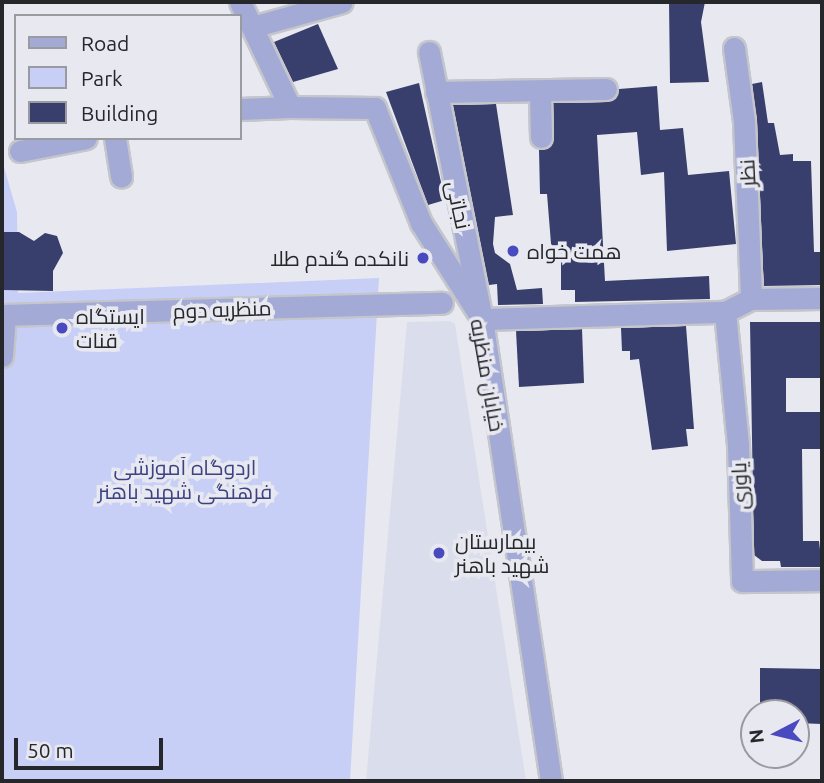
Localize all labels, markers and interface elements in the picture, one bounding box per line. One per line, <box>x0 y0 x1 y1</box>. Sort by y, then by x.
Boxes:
legend <box>14 14 242 140</box>
text: Road <box>81 31 129 55</box>
text: Park <box>81 66 123 90</box>
text: Building <box>81 101 158 125</box>
street label: نظر <box>734 159 760 187</box>
street label: نجاتی <box>442 179 476 231</box>
place label: همت خواه <box>527 238 622 264</box>
marker: همت خواه <box>505 243 521 259</box>
place label: نانکده گندم طلا <box>270 245 409 271</box>
marker: نانکده گندم طلا <box>415 250 431 266</box>
street label: منظریه دوم <box>172 295 272 323</box>
place label: ایستگاه قنات <box>76 303 145 353</box>
street label: خیابان منظریه <box>466 317 510 433</box>
marker: ایستگاه قنات <box>54 320 70 336</box>
park label: اردوگاه آموزشی فرهنگی شهید باهنر <box>98 454 272 504</box>
street label: یاوری <box>726 462 752 510</box>
place label: بیمارستان شهید باهنر <box>455 528 549 578</box>
marker: بیمارستان شهید باهنر <box>429 543 449 563</box>
north arrow <box>740 699 810 769</box>
scale bar <box>18 724 166 768</box>
text: N <box>744 728 768 745</box>
text: 50 m <box>27 738 74 762</box>

